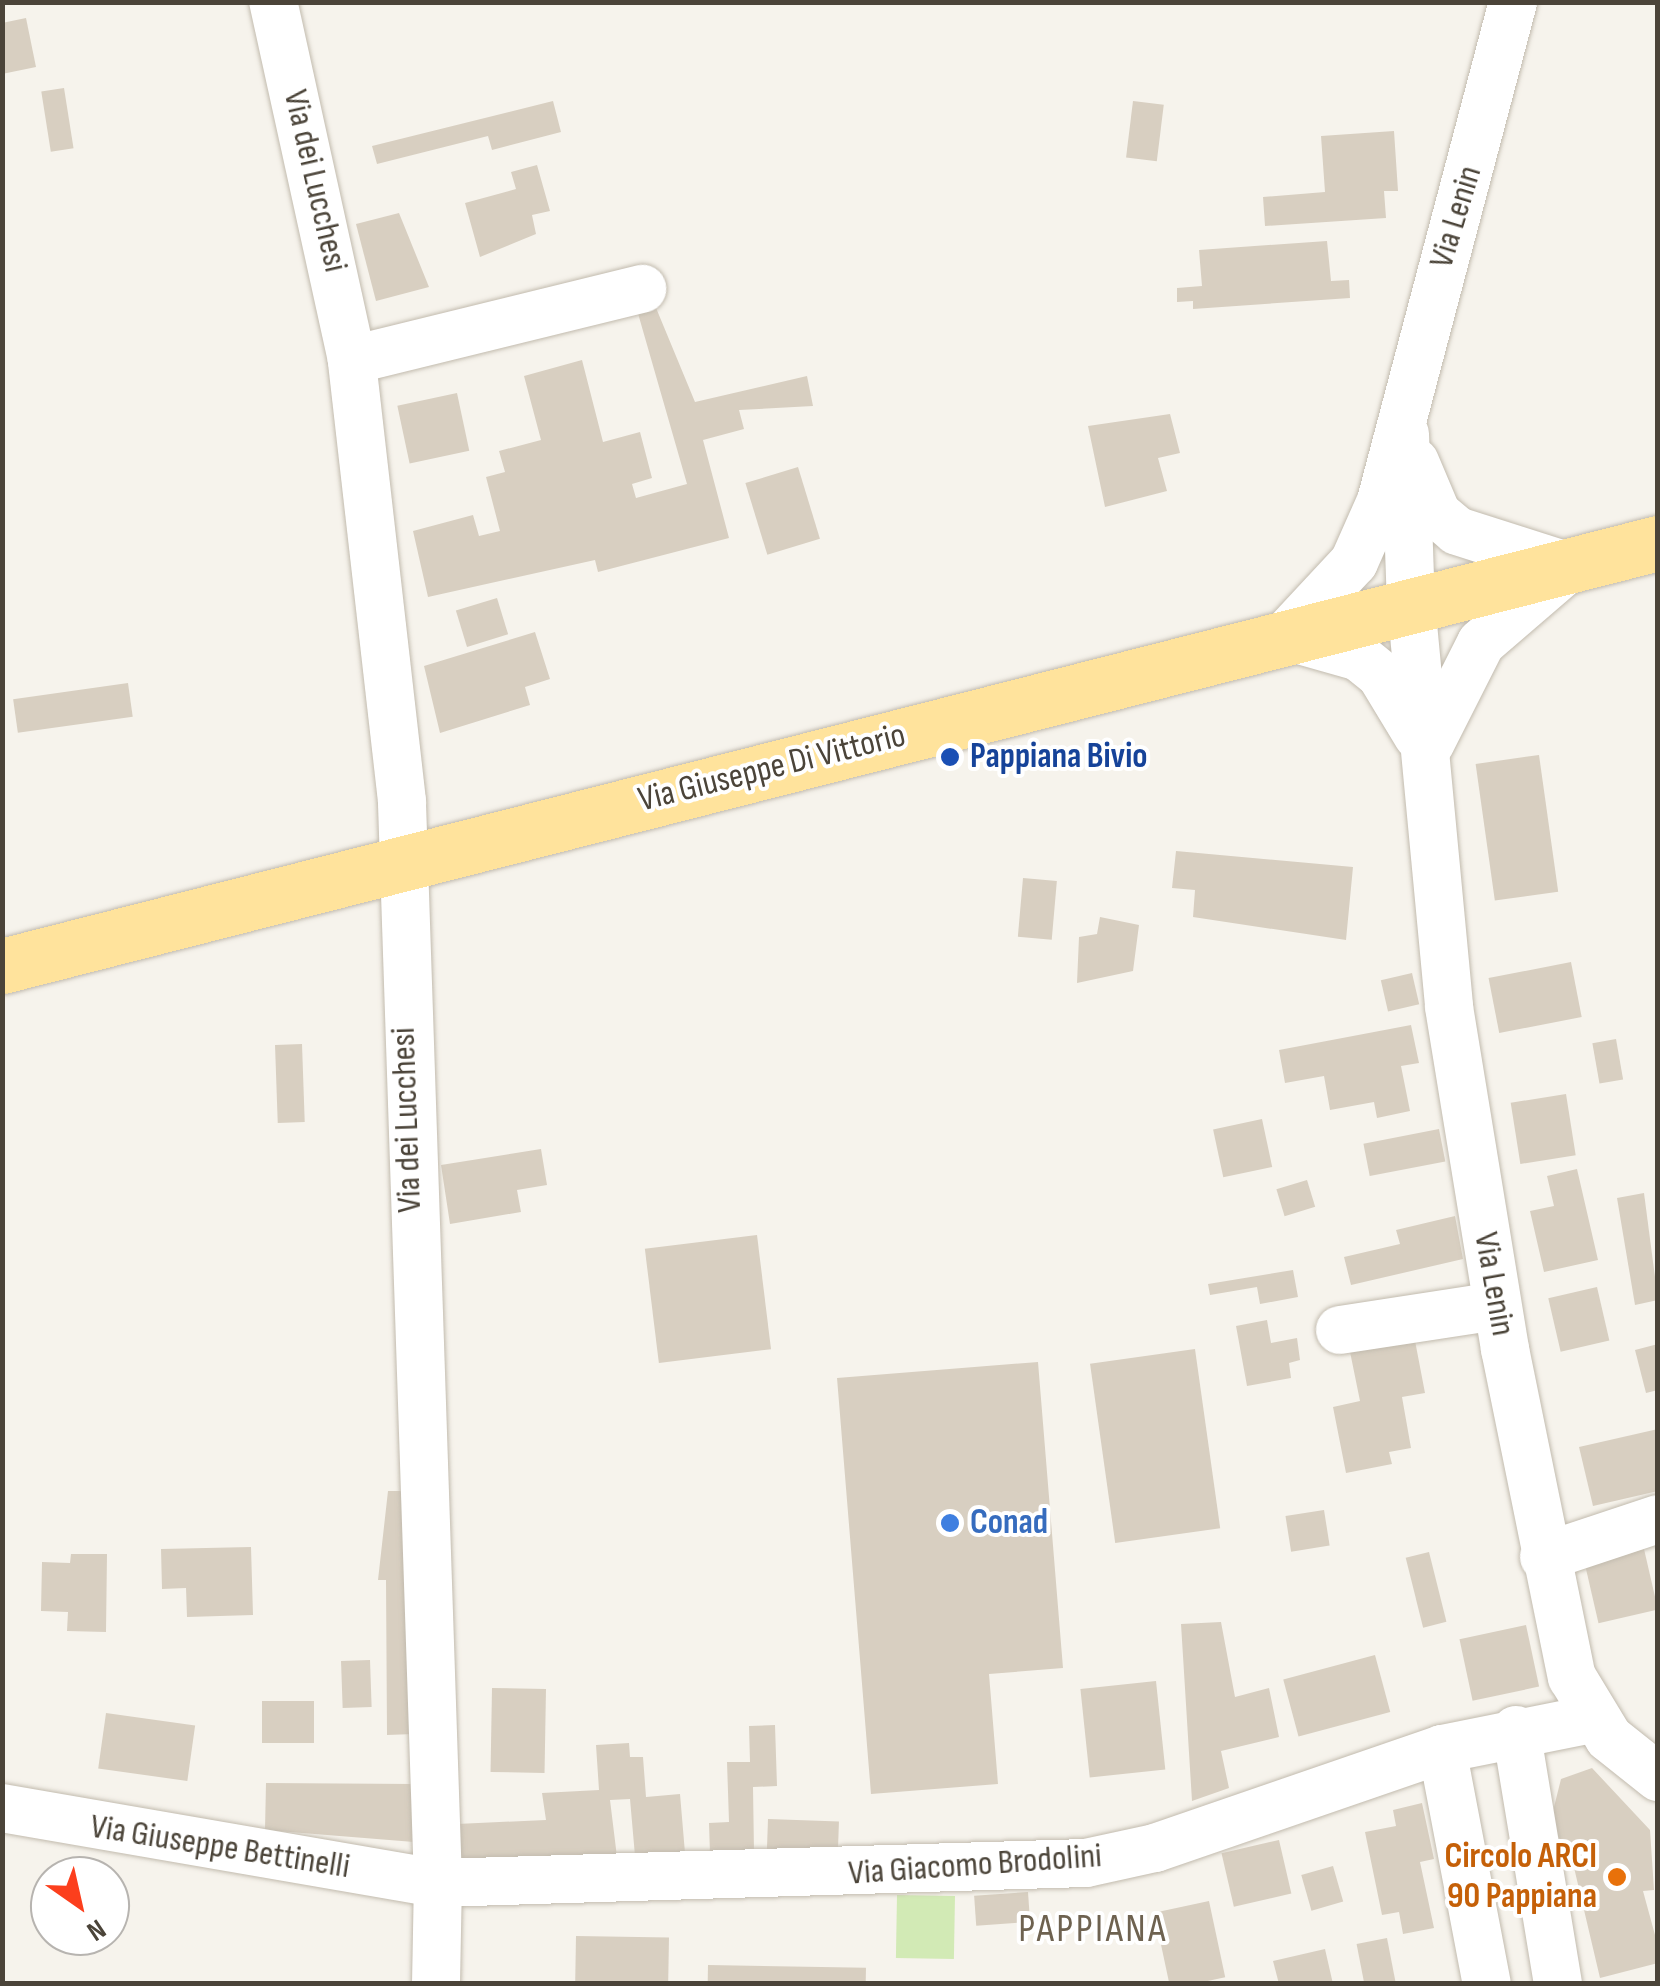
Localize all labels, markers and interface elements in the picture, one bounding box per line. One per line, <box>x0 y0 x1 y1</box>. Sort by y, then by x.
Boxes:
street label: Via dei Lucchesi <box>274 86 356 276</box>
street label: Via Lenin <box>1421 161 1491 273</box>
street label: Via Giuseppe Di Vittorio <box>634 715 910 821</box>
place label: Pappiana Bivio <box>970 736 1148 778</box>
marker: Pappiana Bivio <box>939 746 961 768</box>
street label: Via dei Lucchesi <box>383 1027 431 1213</box>
street label: Via Lenin <box>1464 1229 1524 1339</box>
place label: Conad <box>970 1502 1048 1544</box>
marker: Conad <box>939 1512 961 1534</box>
street label: Via Giuseppe Bettinelli <box>87 1806 353 1888</box>
street label: Via Giacomo Brodolini <box>847 1835 1103 1895</box>
place label: Circolo ARCI 90 Pappiana <box>1445 1836 1597 1918</box>
north arrow <box>30 1856 130 1956</box>
marker: Circolo ARCI 90 Pappiana <box>1606 1866 1628 1888</box>
district label: PAPPIANA <box>1018 1905 1168 1953</box>
text: N <box>81 1912 111 1947</box>

